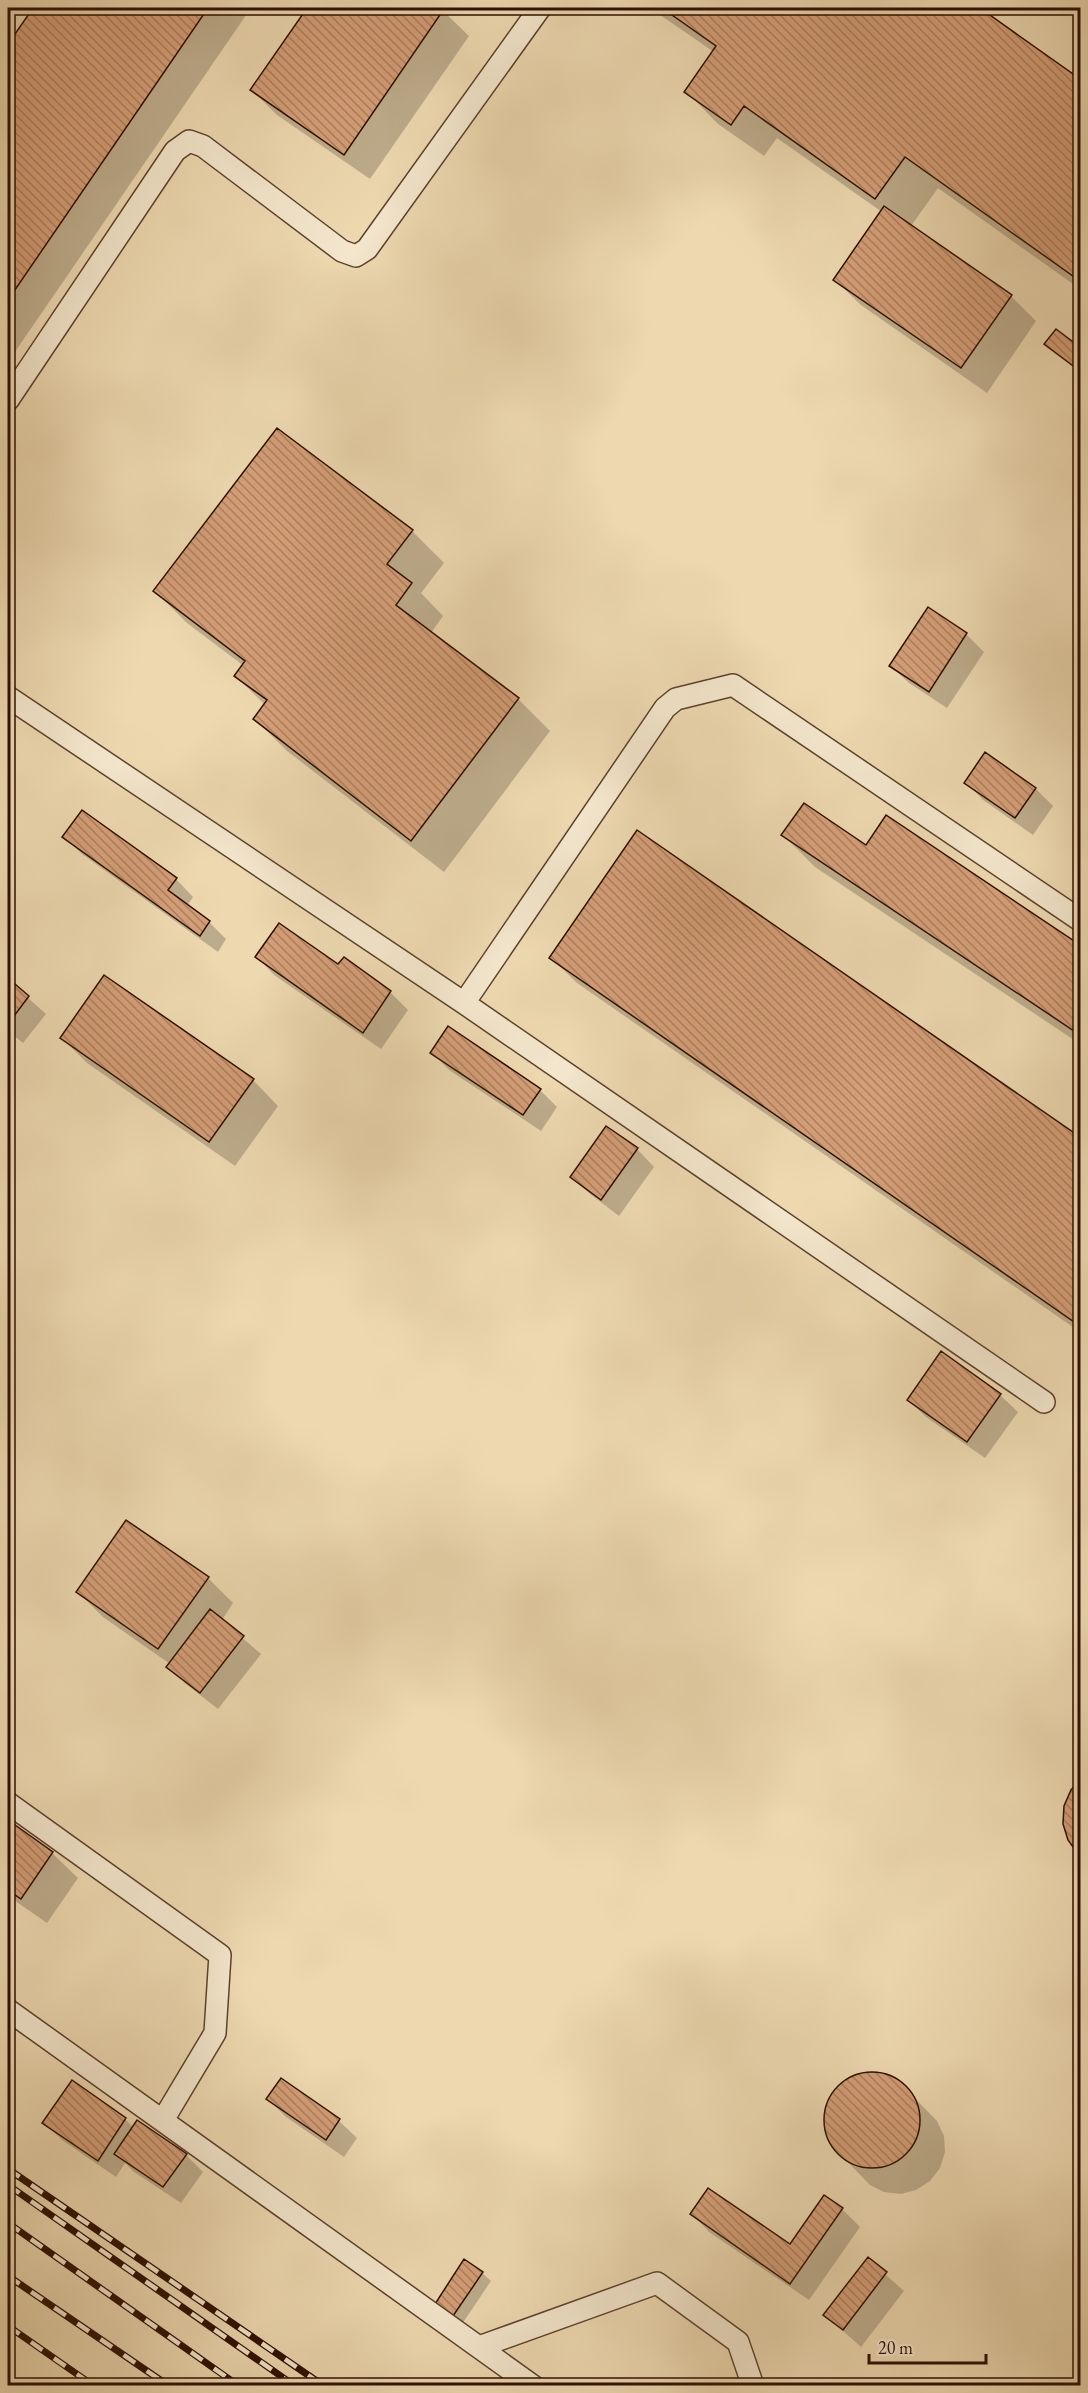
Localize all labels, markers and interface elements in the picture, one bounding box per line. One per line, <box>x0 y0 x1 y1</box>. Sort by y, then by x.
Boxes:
scale bar <box>869 2327 986 2365</box>
text: 20 m <box>878 2336 913 2359</box>

